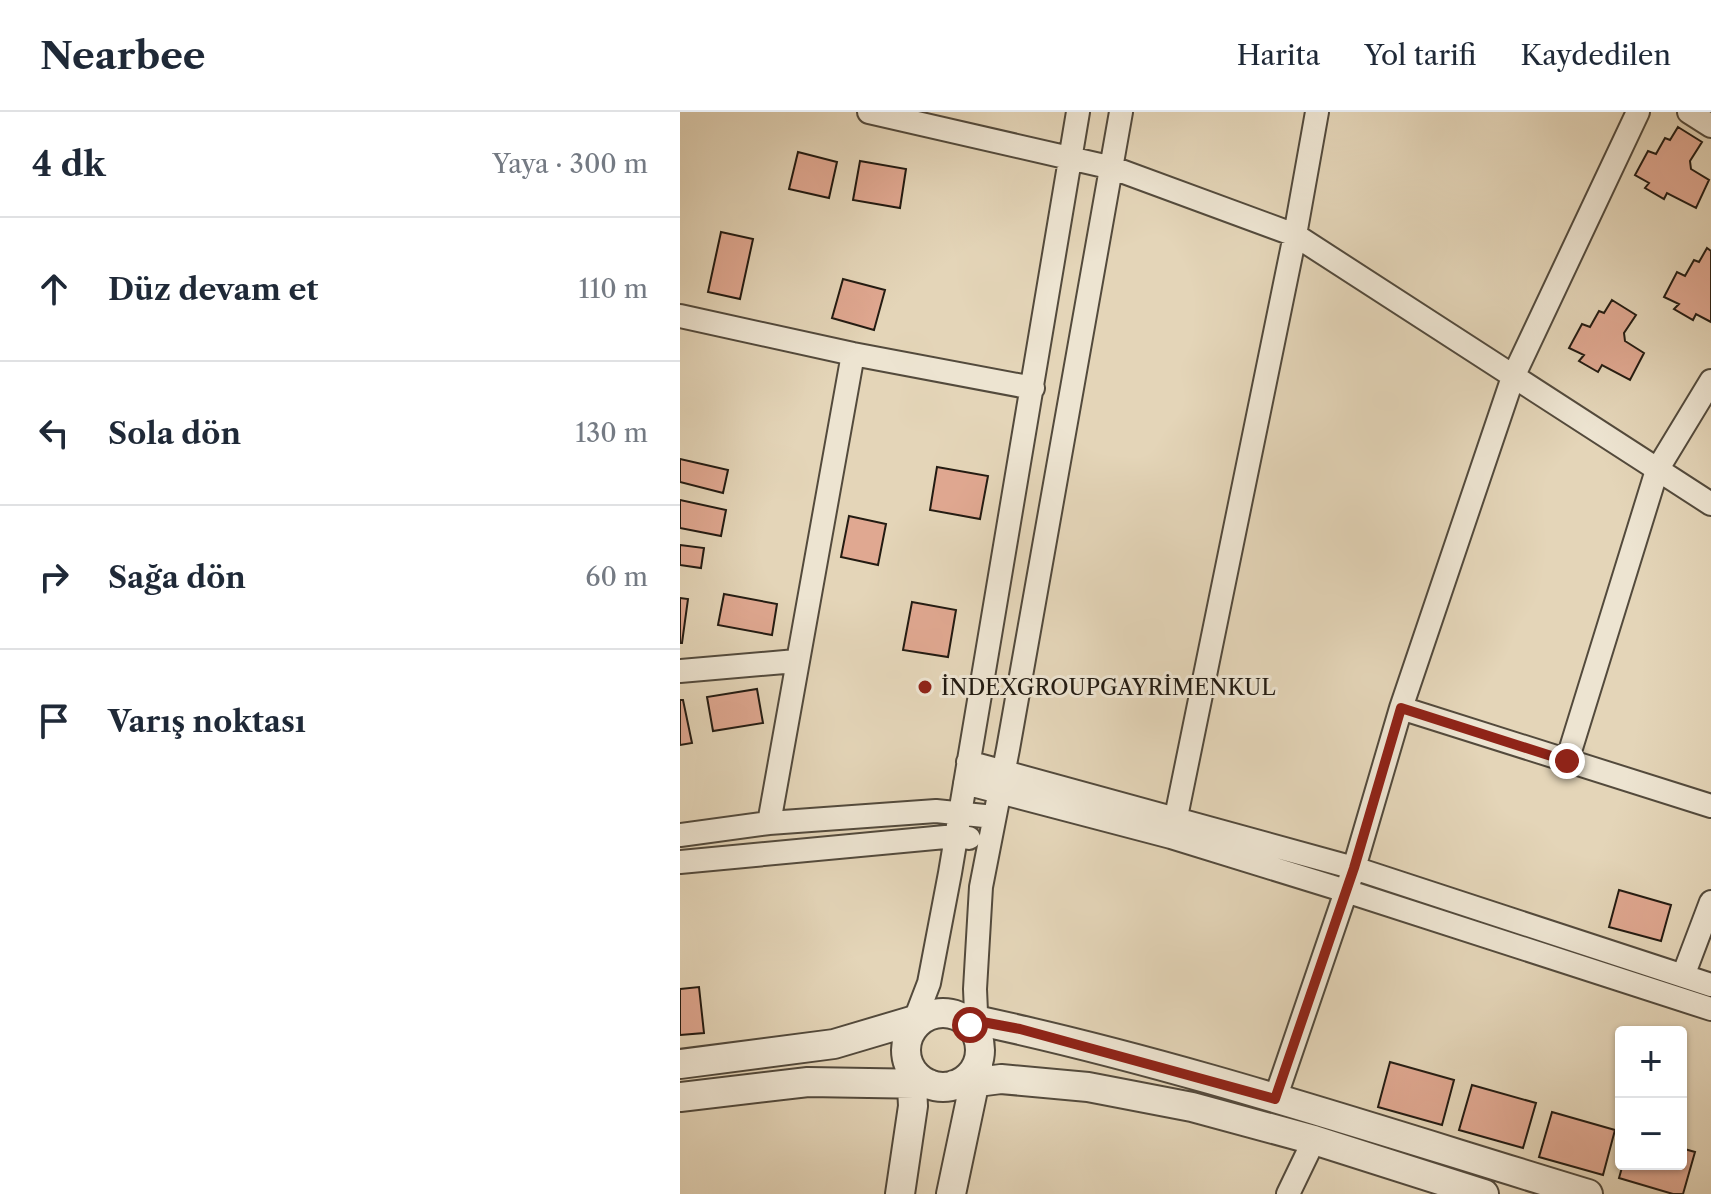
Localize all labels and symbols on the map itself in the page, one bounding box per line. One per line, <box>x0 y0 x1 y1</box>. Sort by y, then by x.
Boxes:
place label: İNDEXGROUPGAYRİMENKUL <box>941 674 1276 701</box>
marker: İNDEXGROUPGAYRİMENKUL <box>916 678 934 696</box>
route end <box>1549 743 1585 779</box>
route start <box>952 1007 988 1043</box>

